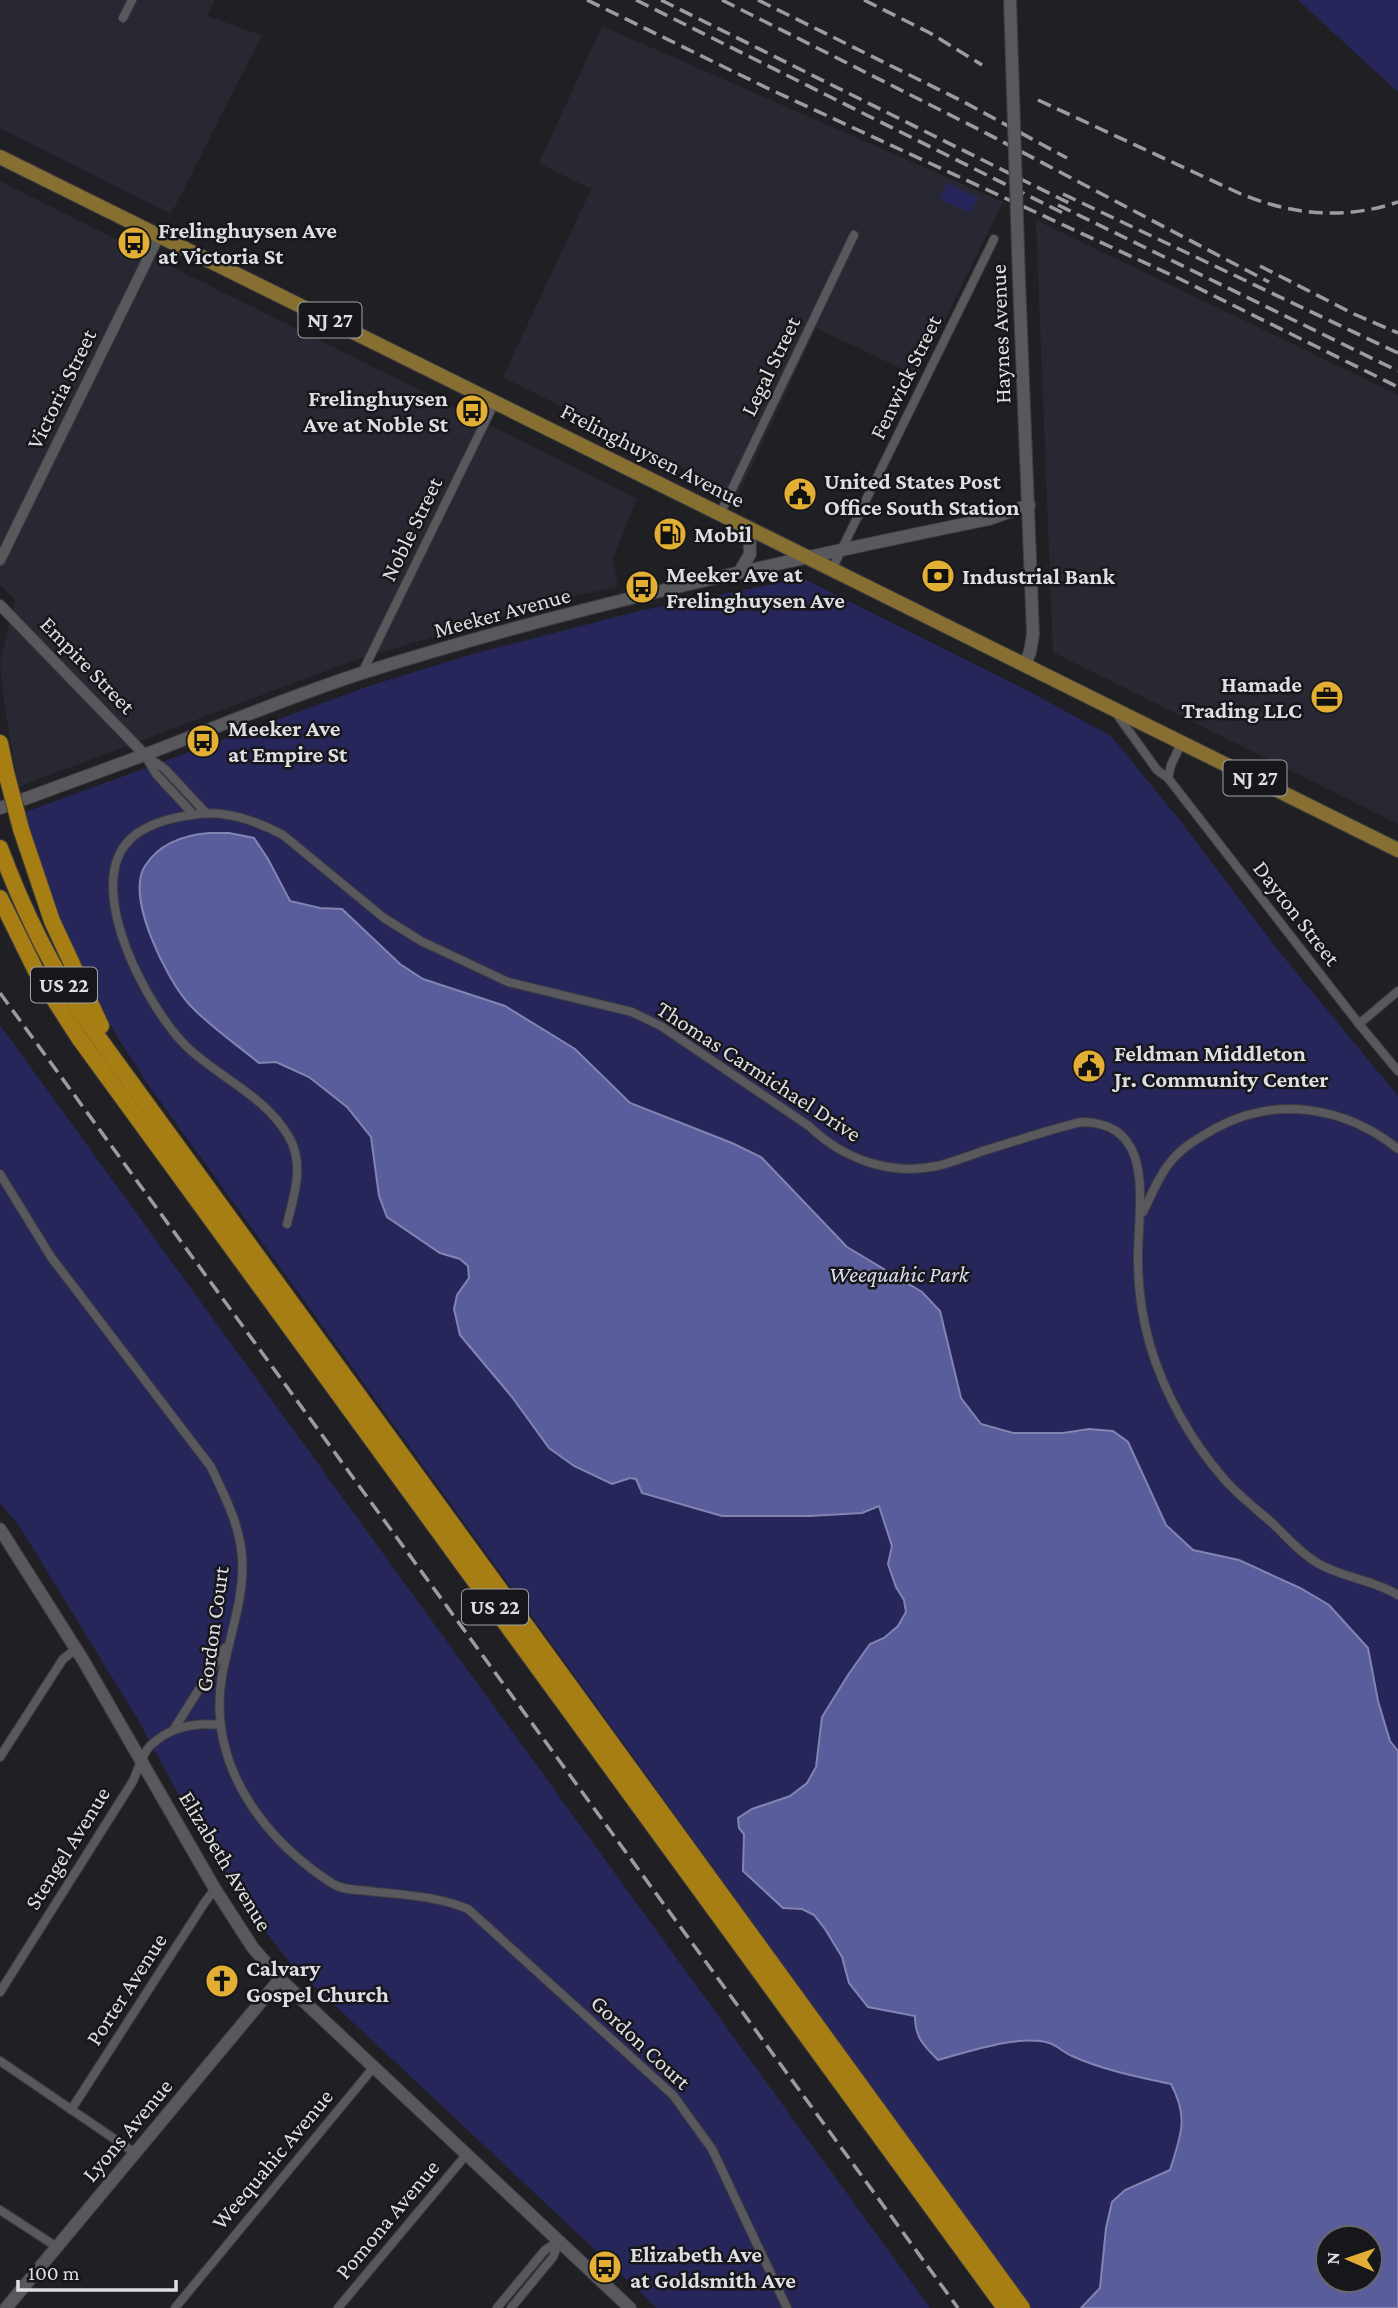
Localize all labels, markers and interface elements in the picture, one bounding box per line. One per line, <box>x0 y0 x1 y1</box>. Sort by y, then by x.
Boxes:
place label: Frelinghuysen Ave at Victoria St <box>158 217 337 269</box>
bus stop icon: Frelinghuysen Ave at Victoria St <box>115 224 153 262</box>
street label: Haynes Avenue <box>985 264 1015 404</box>
road number: NJ 27 <box>298 302 362 338</box>
street label: Fenwick Street <box>864 310 946 443</box>
street label: Legal Street <box>735 312 805 420</box>
street label: Victoria Street <box>21 324 101 453</box>
place label: Frelinghuysen Ave at Noble St <box>303 385 449 437</box>
bus stop icon: Frelinghuysen Ave at Noble St <box>453 392 491 430</box>
street label: Frelinghuysen Avenue <box>557 397 749 513</box>
place label: United States Post Office South Station <box>824 468 1019 520</box>
street label: Noble Street <box>375 472 448 585</box>
public building icon: United States Post Office South Station <box>781 475 819 513</box>
fuel station icon: Mobil <box>651 515 689 553</box>
place label: Mobil <box>694 521 752 547</box>
bank icon: Industrial Bank <box>919 557 957 595</box>
place label: Meeker Ave at Frelinghuysen Ave <box>666 561 845 613</box>
place label: Industrial Bank <box>962 563 1115 589</box>
bus stop icon: Meeker Ave at Frelinghuysen Ave <box>623 568 661 606</box>
street label: Meeker Avenue <box>431 581 573 643</box>
street label: Empire Street <box>35 611 141 719</box>
place label: Hamade Trading LLC <box>1181 671 1302 723</box>
office icon: Hamade Trading LLC <box>1308 678 1346 716</box>
place label: Meeker Ave at Empire St <box>228 715 348 767</box>
bus stop icon: Meeker Ave at Empire St <box>184 722 222 760</box>
road number: NJ 27 <box>1224 760 1286 796</box>
street label: Dayton Street <box>1248 855 1346 971</box>
road number: US 22 <box>31 968 97 1002</box>
street label: Thomas Carmichael Drive <box>652 995 866 1147</box>
place label: Feldman Middleton Jr. Community Center <box>1112 1040 1328 1092</box>
public building icon: Feldman Middleton Jr. Community Center <box>1070 1047 1108 1085</box>
park label: Weequahic Park <box>829 1261 970 1287</box>
street label: Gordon Court <box>190 1564 234 1694</box>
road number: US 22 <box>462 1590 528 1624</box>
street label: Stengel Avenue <box>19 1782 115 1914</box>
street label: Elizabeth Avenue <box>174 1786 278 1936</box>
street label: Porter Avenue <box>80 1928 172 2050</box>
place label: Calvary Gospel Church <box>246 1955 389 2007</box>
church icon: Calvary Gospel Church <box>203 1962 241 2000</box>
street label: Gordon Court <box>586 1989 696 2095</box>
street label: Lyons Avenue <box>76 2073 178 2187</box>
street label: Weequahic Avenue <box>206 2084 338 2234</box>
street label: Pomona Avenue <box>330 2154 444 2284</box>
north arrow <box>1314 2224 1384 2294</box>
place label: Elizabeth Ave at Goldsmith Ave <box>630 2241 796 2293</box>
scale bar <box>18 2248 175 2292</box>
bus stop icon: Elizabeth Ave at Goldsmith Ave <box>586 2248 624 2286</box>
text: N <box>1322 2252 1343 2265</box>
text: 100 m <box>28 2261 80 2285</box>

